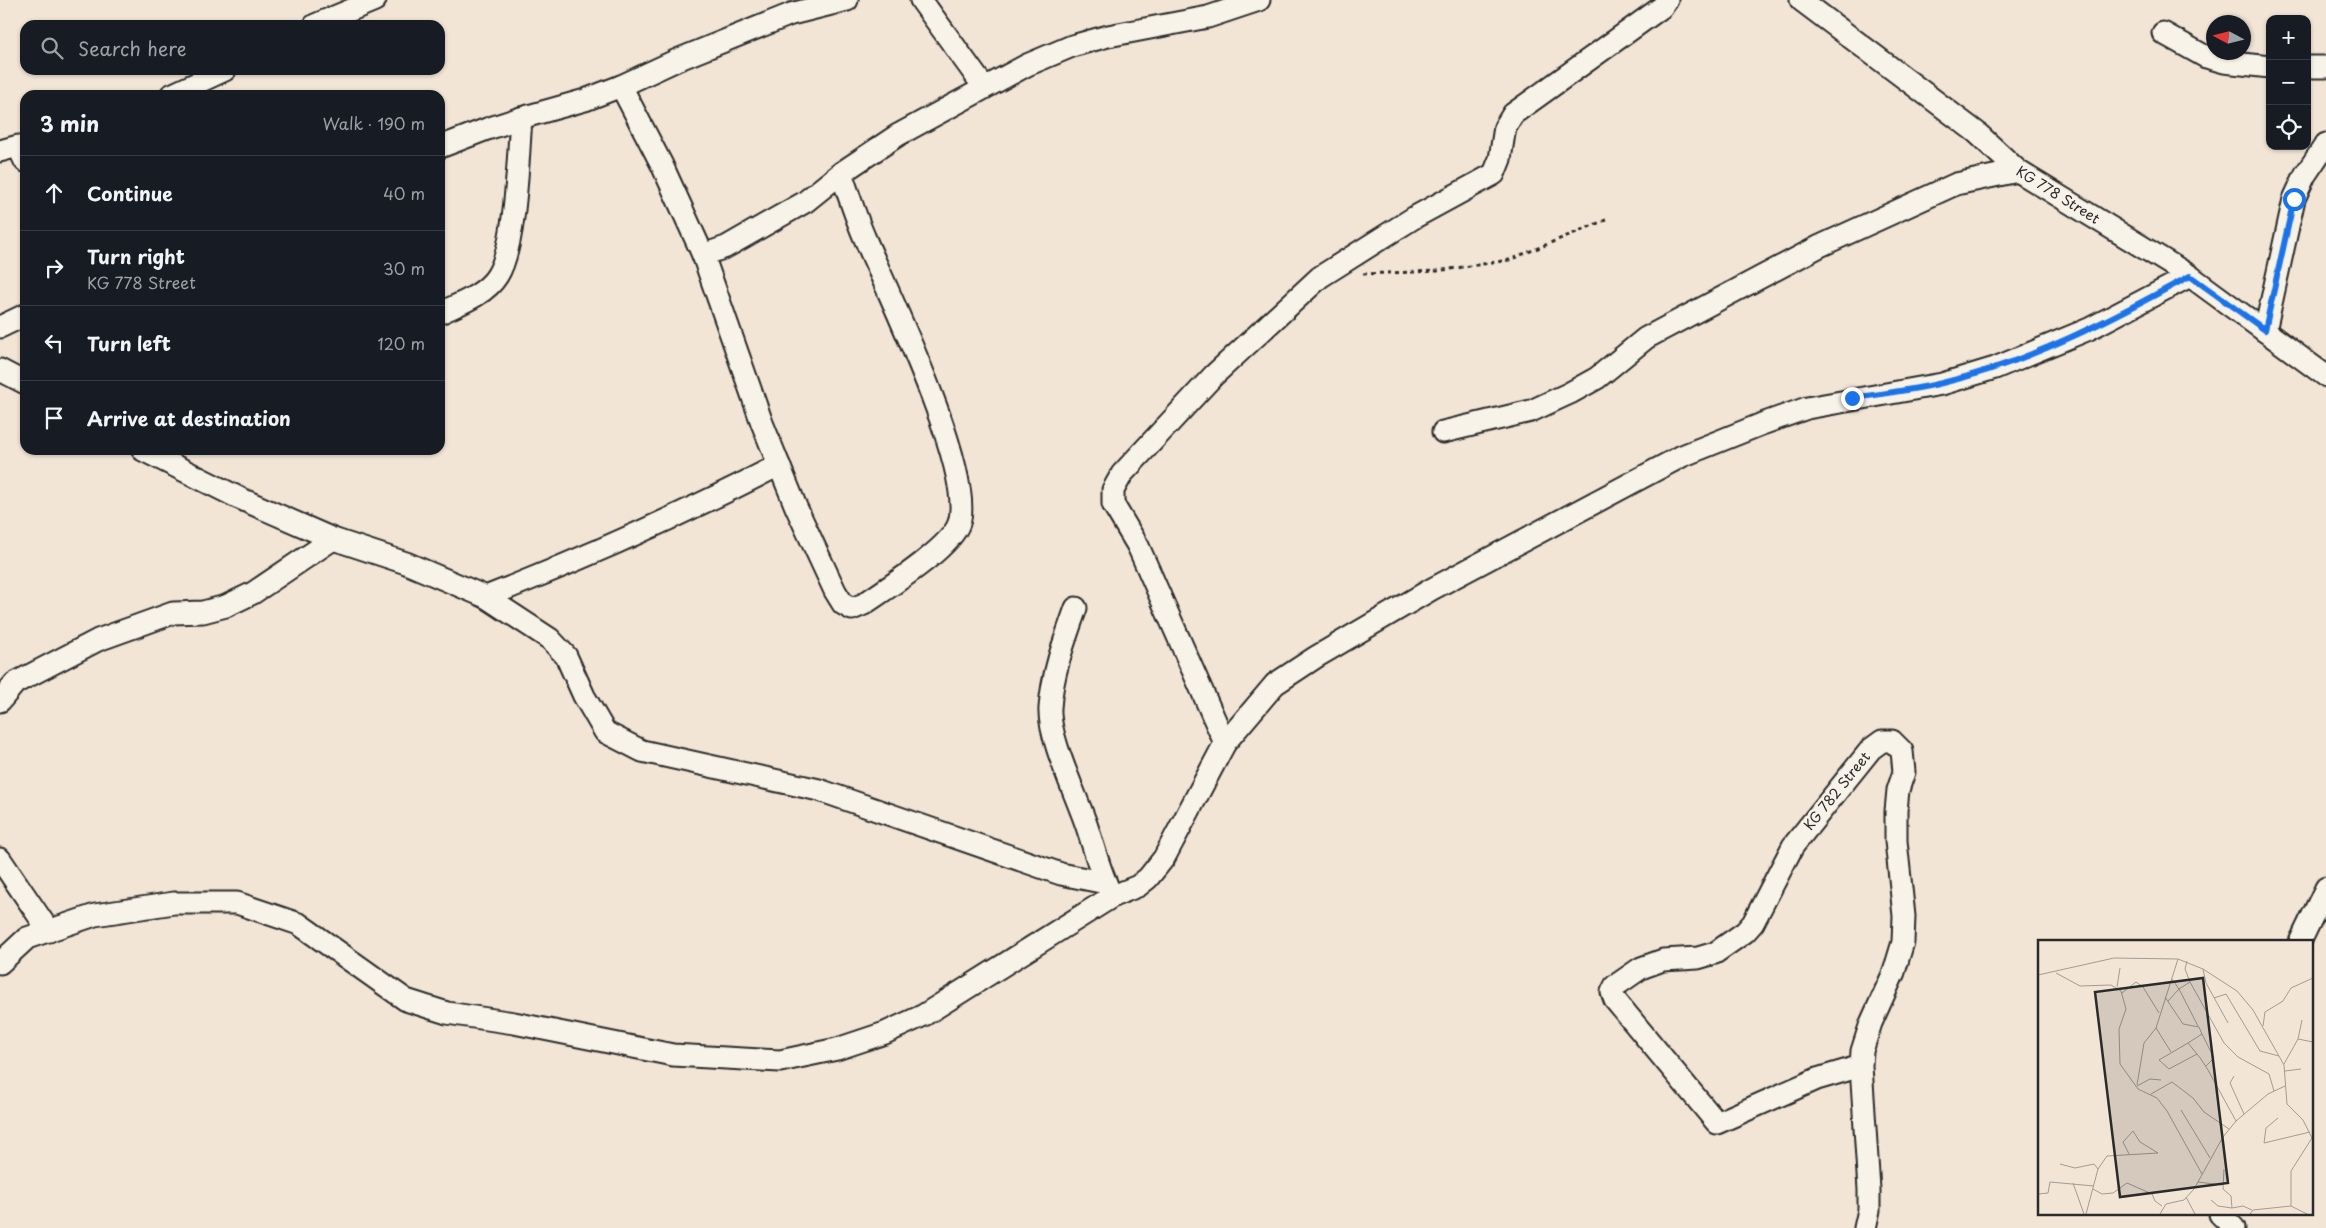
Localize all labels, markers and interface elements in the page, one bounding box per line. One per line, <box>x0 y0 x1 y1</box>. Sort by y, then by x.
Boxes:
north arrow <box>2206 15 2251 60</box>
map controls <box>2266 15 2311 150</box>
button: + <box>2266 15 2311 60</box>
search box <box>20 20 445 75</box>
icon: search <box>38 34 66 62</box>
text: Search here <box>78 34 187 62</box>
button: − <box>2266 60 2311 105</box>
button: locate <box>2266 105 2311 150</box>
text: 3 min <box>40 107 99 139</box>
text: Walk · 190 m <box>323 111 425 135</box>
street label: KG 778 Street <box>2012 160 2104 229</box>
icon: ahead <box>40 179 68 207</box>
text: Continue <box>87 179 173 207</box>
text: 40 m <box>383 181 425 205</box>
route start <box>2283 188 2306 211</box>
text: Turn right <box>87 242 185 270</box>
icon: right <box>40 254 68 282</box>
text: 30 m <box>383 256 425 280</box>
text: KG 778 Street <box>87 270 196 294</box>
icon: left <box>40 329 68 357</box>
text: Turn left <box>87 329 171 357</box>
text: 120 m <box>378 331 425 355</box>
route end <box>1841 387 1864 410</box>
icon: arrive <box>40 404 68 432</box>
text: Arrive at destination <box>87 404 291 432</box>
street label: KG 782 Street <box>1798 747 1875 834</box>
inset map <box>2038 940 2314 1216</box>

